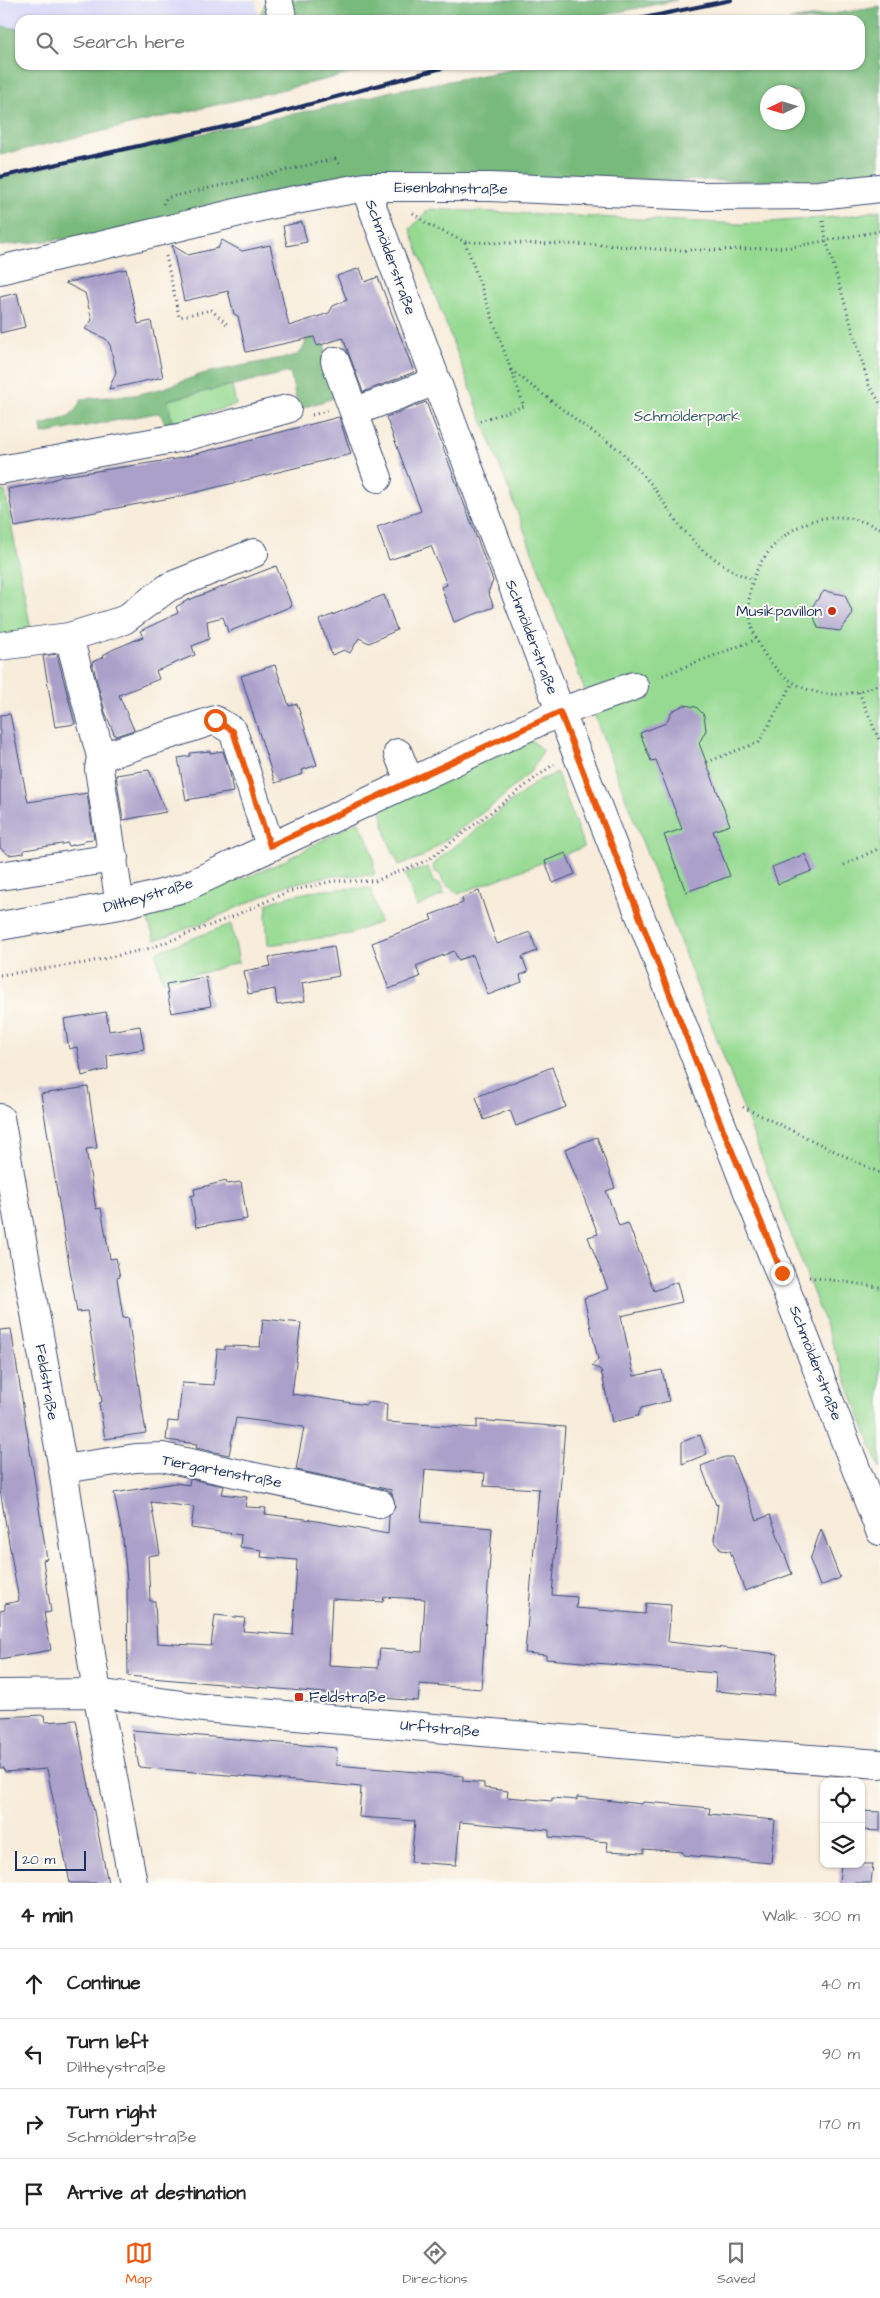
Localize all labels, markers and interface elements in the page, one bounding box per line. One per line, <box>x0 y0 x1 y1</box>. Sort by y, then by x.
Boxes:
search box <box>15 15 865 70</box>
icon: search <box>33 29 61 57</box>
text: Search here <box>73 29 185 56</box>
north arrow <box>760 85 805 130</box>
street label: Eisenbahnstraße <box>394 177 508 200</box>
street label: Schmölderstraße <box>360 197 421 318</box>
park label: Schmölderpark <box>634 406 740 427</box>
street label: Schmölderstraße <box>500 577 563 698</box>
place label: Musikpavillon <box>736 601 822 622</box>
marker: Musikpavillon <box>826 605 838 617</box>
route start <box>204 709 227 732</box>
street label: Diltheystraße <box>101 873 196 919</box>
route end <box>771 1262 794 1285</box>
street label: Schmölderstraße <box>784 1303 847 1424</box>
street label: Feldstraße <box>29 1342 64 1422</box>
street label: Tiergartenstraße <box>160 1450 284 1494</box>
place label: Feldstraße <box>309 1687 386 1708</box>
marker: Feldstraße <box>293 1691 305 1703</box>
street label: Urftstraße <box>399 1715 481 1742</box>
map controls <box>820 1778 865 1868</box>
button: locate <box>820 1778 865 1823</box>
button: layers <box>820 1823 865 1868</box>
scale bar <box>15 1848 86 1871</box>
text: 20 m <box>22 1850 55 1870</box>
text: 4 min <box>20 1901 73 1930</box>
text: Walk · 300 m <box>762 1905 860 1927</box>
icon: ahead <box>20 1970 48 1998</box>
text: Continue <box>67 1970 141 1997</box>
text: 40 m <box>820 1973 860 1995</box>
text: Turn left <box>67 2029 148 2056</box>
icon: left <box>20 2040 48 2068</box>
text: 90 m <box>822 2043 860 2065</box>
text: Diltheystraße <box>67 2056 166 2078</box>
text: Turn right <box>67 2099 156 2126</box>
icon: right <box>20 2110 48 2138</box>
text: 170 m <box>819 2113 860 2135</box>
text: Schmölderstraße <box>67 2126 196 2148</box>
icon: arrive <box>20 2180 48 2208</box>
text: Arrive at destination <box>67 2180 246 2207</box>
tab: Map <box>125 2239 153 2289</box>
tab: Directions <box>402 2239 467 2289</box>
tab: Saved <box>717 2239 755 2289</box>

